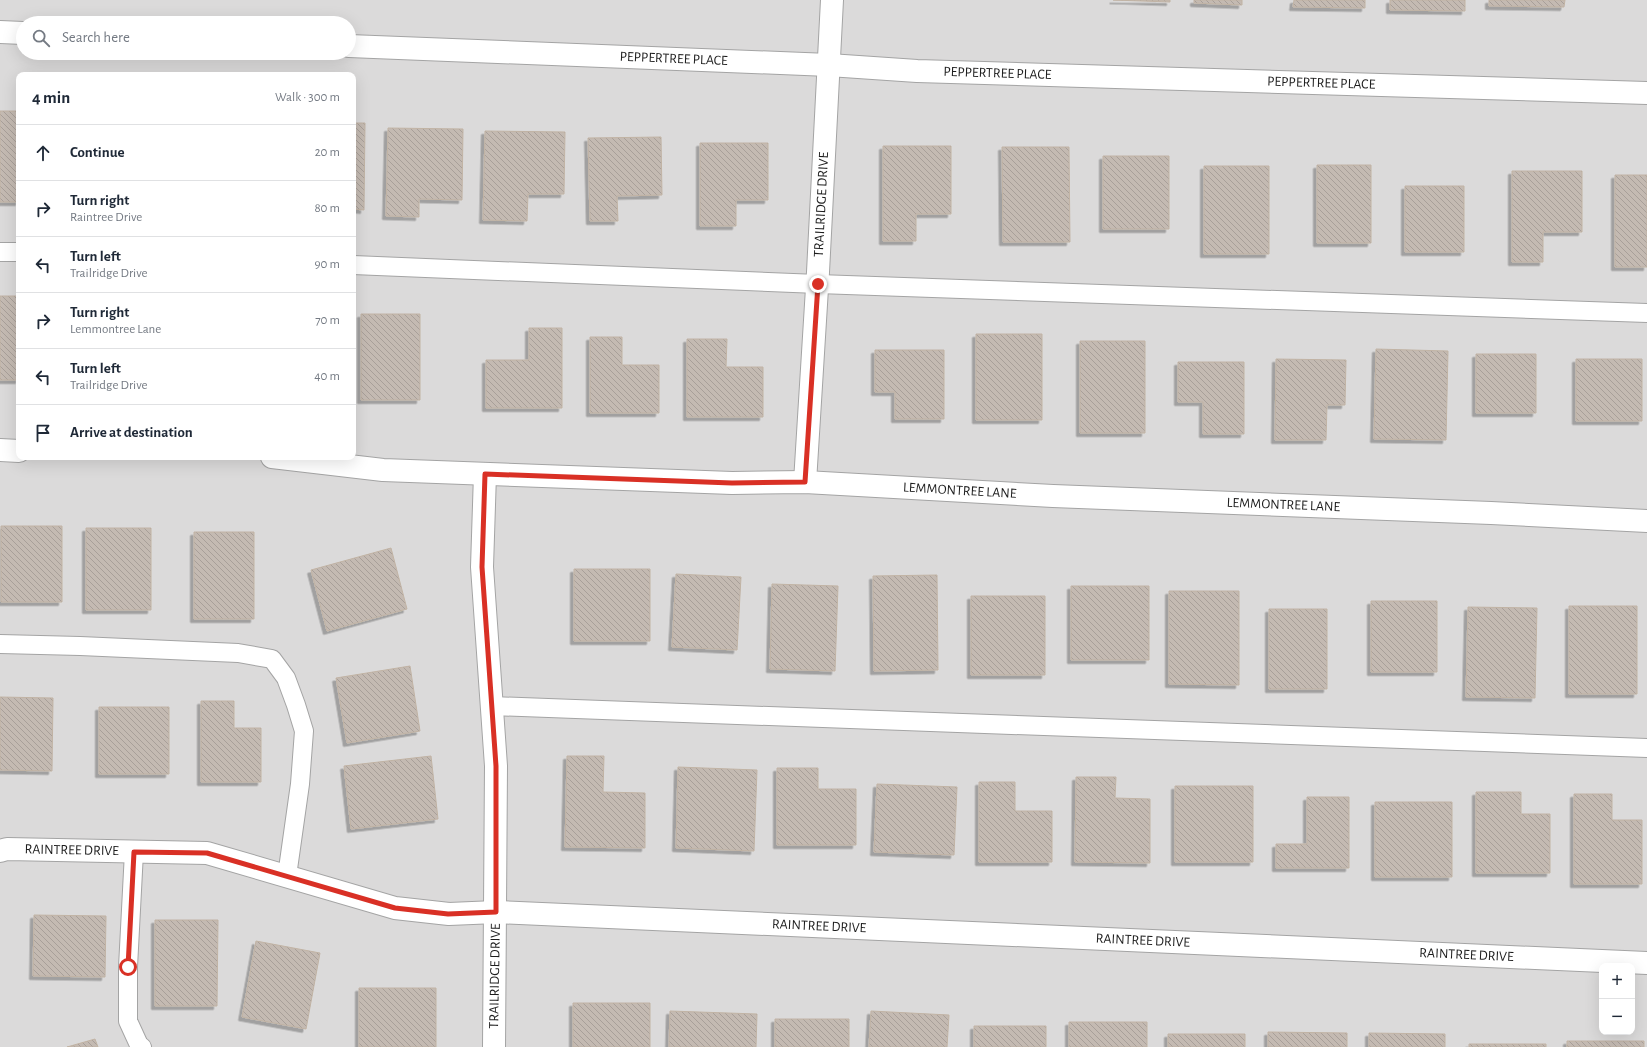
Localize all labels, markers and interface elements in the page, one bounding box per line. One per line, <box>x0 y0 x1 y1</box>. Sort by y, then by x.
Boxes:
search box <box>16 16 356 60</box>
icon: search <box>30 27 52 49</box>
text: Search here <box>62 30 130 45</box>
street label: PEPPERTREE PLACE <box>619 50 728 68</box>
street label: PEPPERTREE PLACE <box>943 65 1052 82</box>
street label: PEPPERTREE PLACE <box>1267 75 1376 92</box>
text: 4 min <box>32 89 70 106</box>
text: Walk · 300 m <box>275 91 340 104</box>
icon: ahead <box>32 142 54 164</box>
text: Continue <box>70 145 125 160</box>
text: 20 m <box>315 146 340 159</box>
street label: TRAILRIDGE DRIVE <box>812 151 831 257</box>
text: Turn right <box>70 193 129 208</box>
icon: right <box>32 198 54 220</box>
text: 80 m <box>314 202 340 215</box>
text: Raintree Drive <box>70 211 142 224</box>
text: Turn left <box>70 249 121 264</box>
icon: left <box>32 254 54 276</box>
text: 90 m <box>314 258 340 271</box>
text: Trailridge Drive <box>70 267 148 280</box>
route end <box>809 275 827 293</box>
text: Turn right <box>70 305 129 320</box>
icon: right <box>32 310 54 332</box>
text: 70 m <box>315 314 340 327</box>
text: Lemmontree Lane <box>70 323 161 336</box>
text: Turn left <box>70 361 121 376</box>
icon: left <box>32 366 54 388</box>
text: 40 m <box>314 370 340 383</box>
text: Trailridge Drive <box>70 379 148 392</box>
icon: arrive <box>32 422 54 444</box>
text: Arrive at destination <box>70 425 193 440</box>
street label: LEMMONTREE LANE <box>903 481 1017 501</box>
street label: LEMMONTREE LANE <box>1226 496 1341 514</box>
street label: RAINTREE DRIVE <box>24 842 119 858</box>
street label: RAINTREE DRIVE <box>772 917 867 935</box>
street label: TRAILRIDGE DRIVE <box>487 923 503 1029</box>
street label: RAINTREE DRIVE <box>1095 932 1191 950</box>
street label: RAINTREE DRIVE <box>1419 946 1514 964</box>
route start <box>119 958 137 976</box>
map controls <box>1599 963 1635 1035</box>
button: + <box>1599 963 1635 999</box>
button: − <box>1599 999 1635 1035</box>

